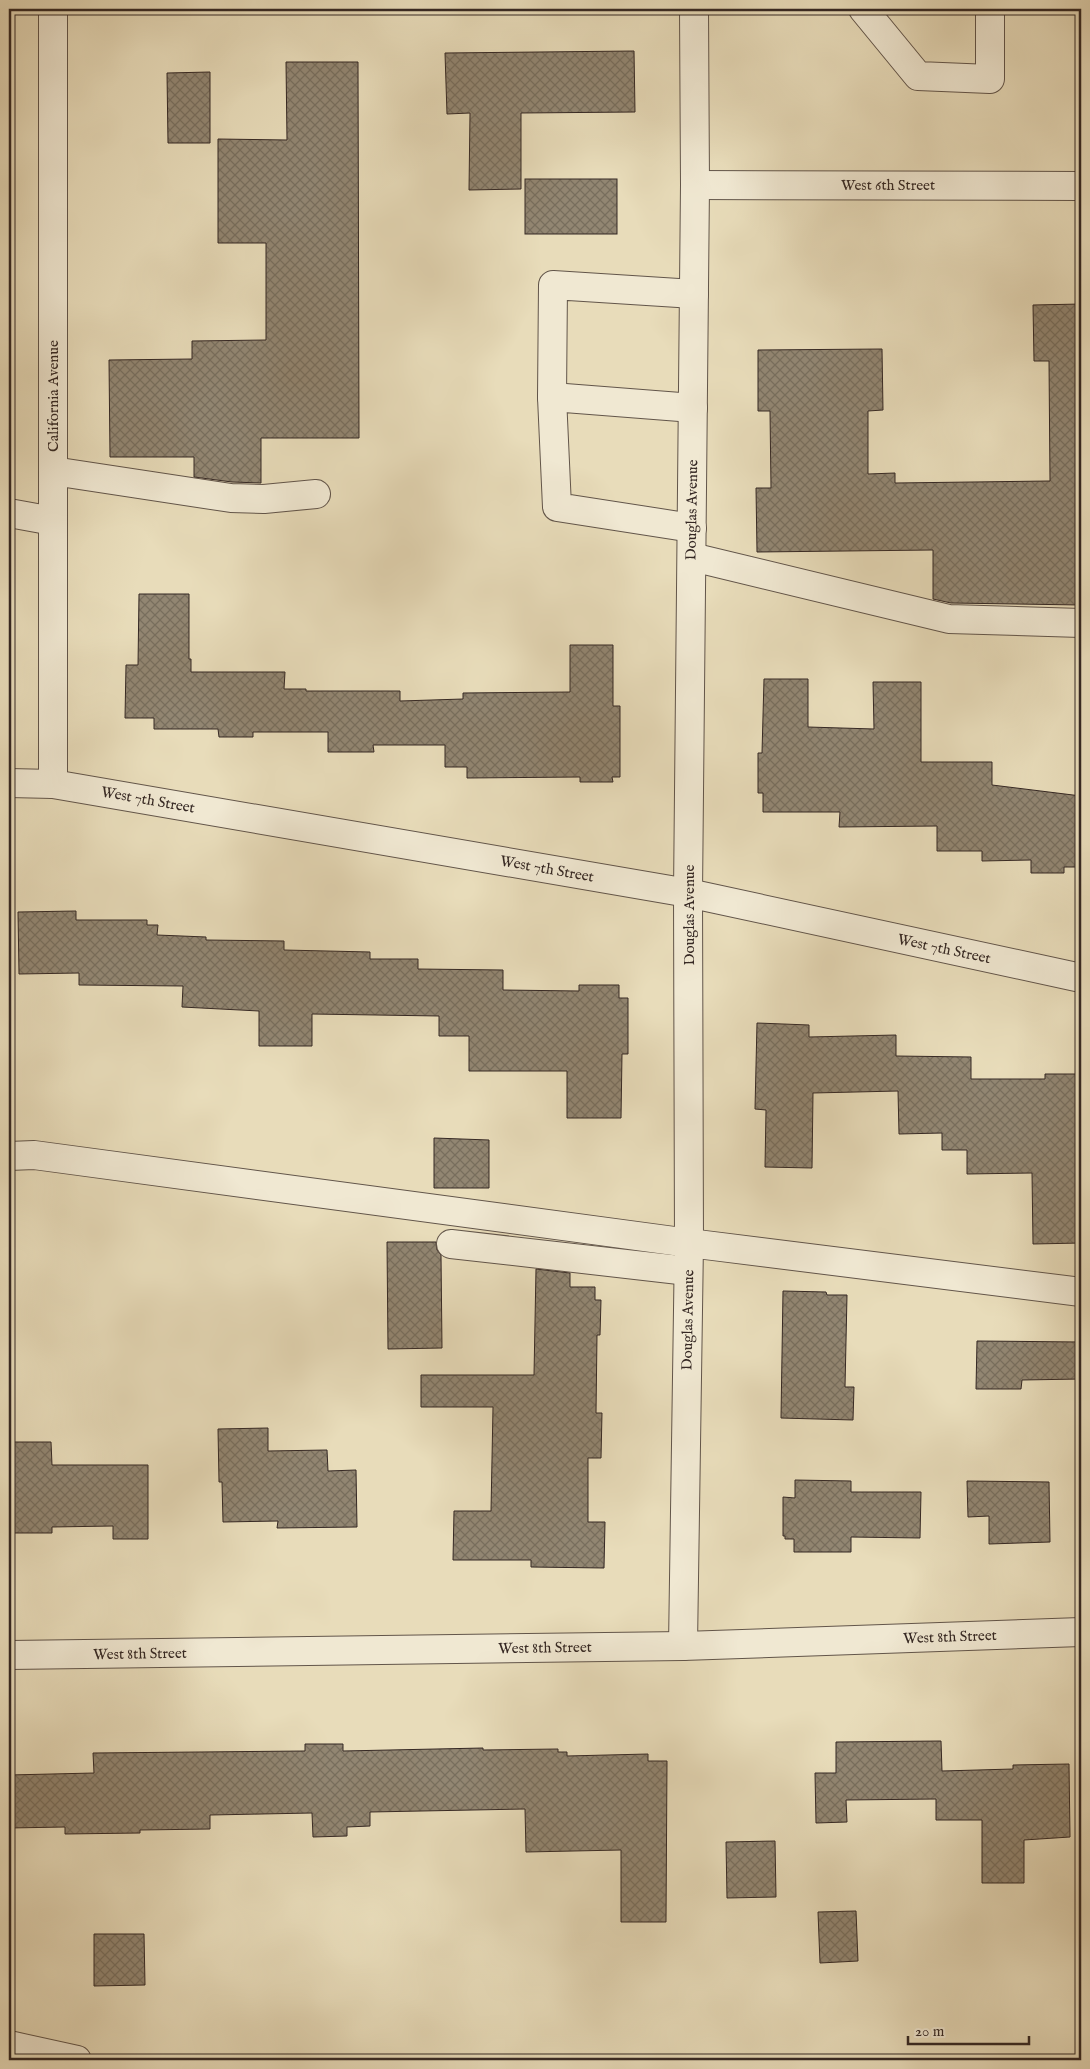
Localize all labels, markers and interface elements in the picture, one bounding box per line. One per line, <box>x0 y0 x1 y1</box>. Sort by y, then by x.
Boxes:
street label: West 6th Street <box>841 176 935 195</box>
street label: California Avenue <box>44 340 63 452</box>
street label: Douglas Avenue <box>682 459 702 561</box>
street label: West 7th Street <box>100 782 196 818</box>
street label: West 7th Street <box>499 851 595 887</box>
street label: Douglas Avenue <box>680 864 699 965</box>
street label: West 7th Street <box>896 930 992 968</box>
street label: Douglas Avenue <box>678 1269 698 1371</box>
street label: West 8th Street <box>903 1626 997 1648</box>
street label: West 8th Street <box>498 1638 592 1658</box>
street label: West 8th Street <box>93 1644 187 1664</box>
scale bar <box>908 2014 1029 2046</box>
text: 20 m <box>915 2022 945 2041</box>

